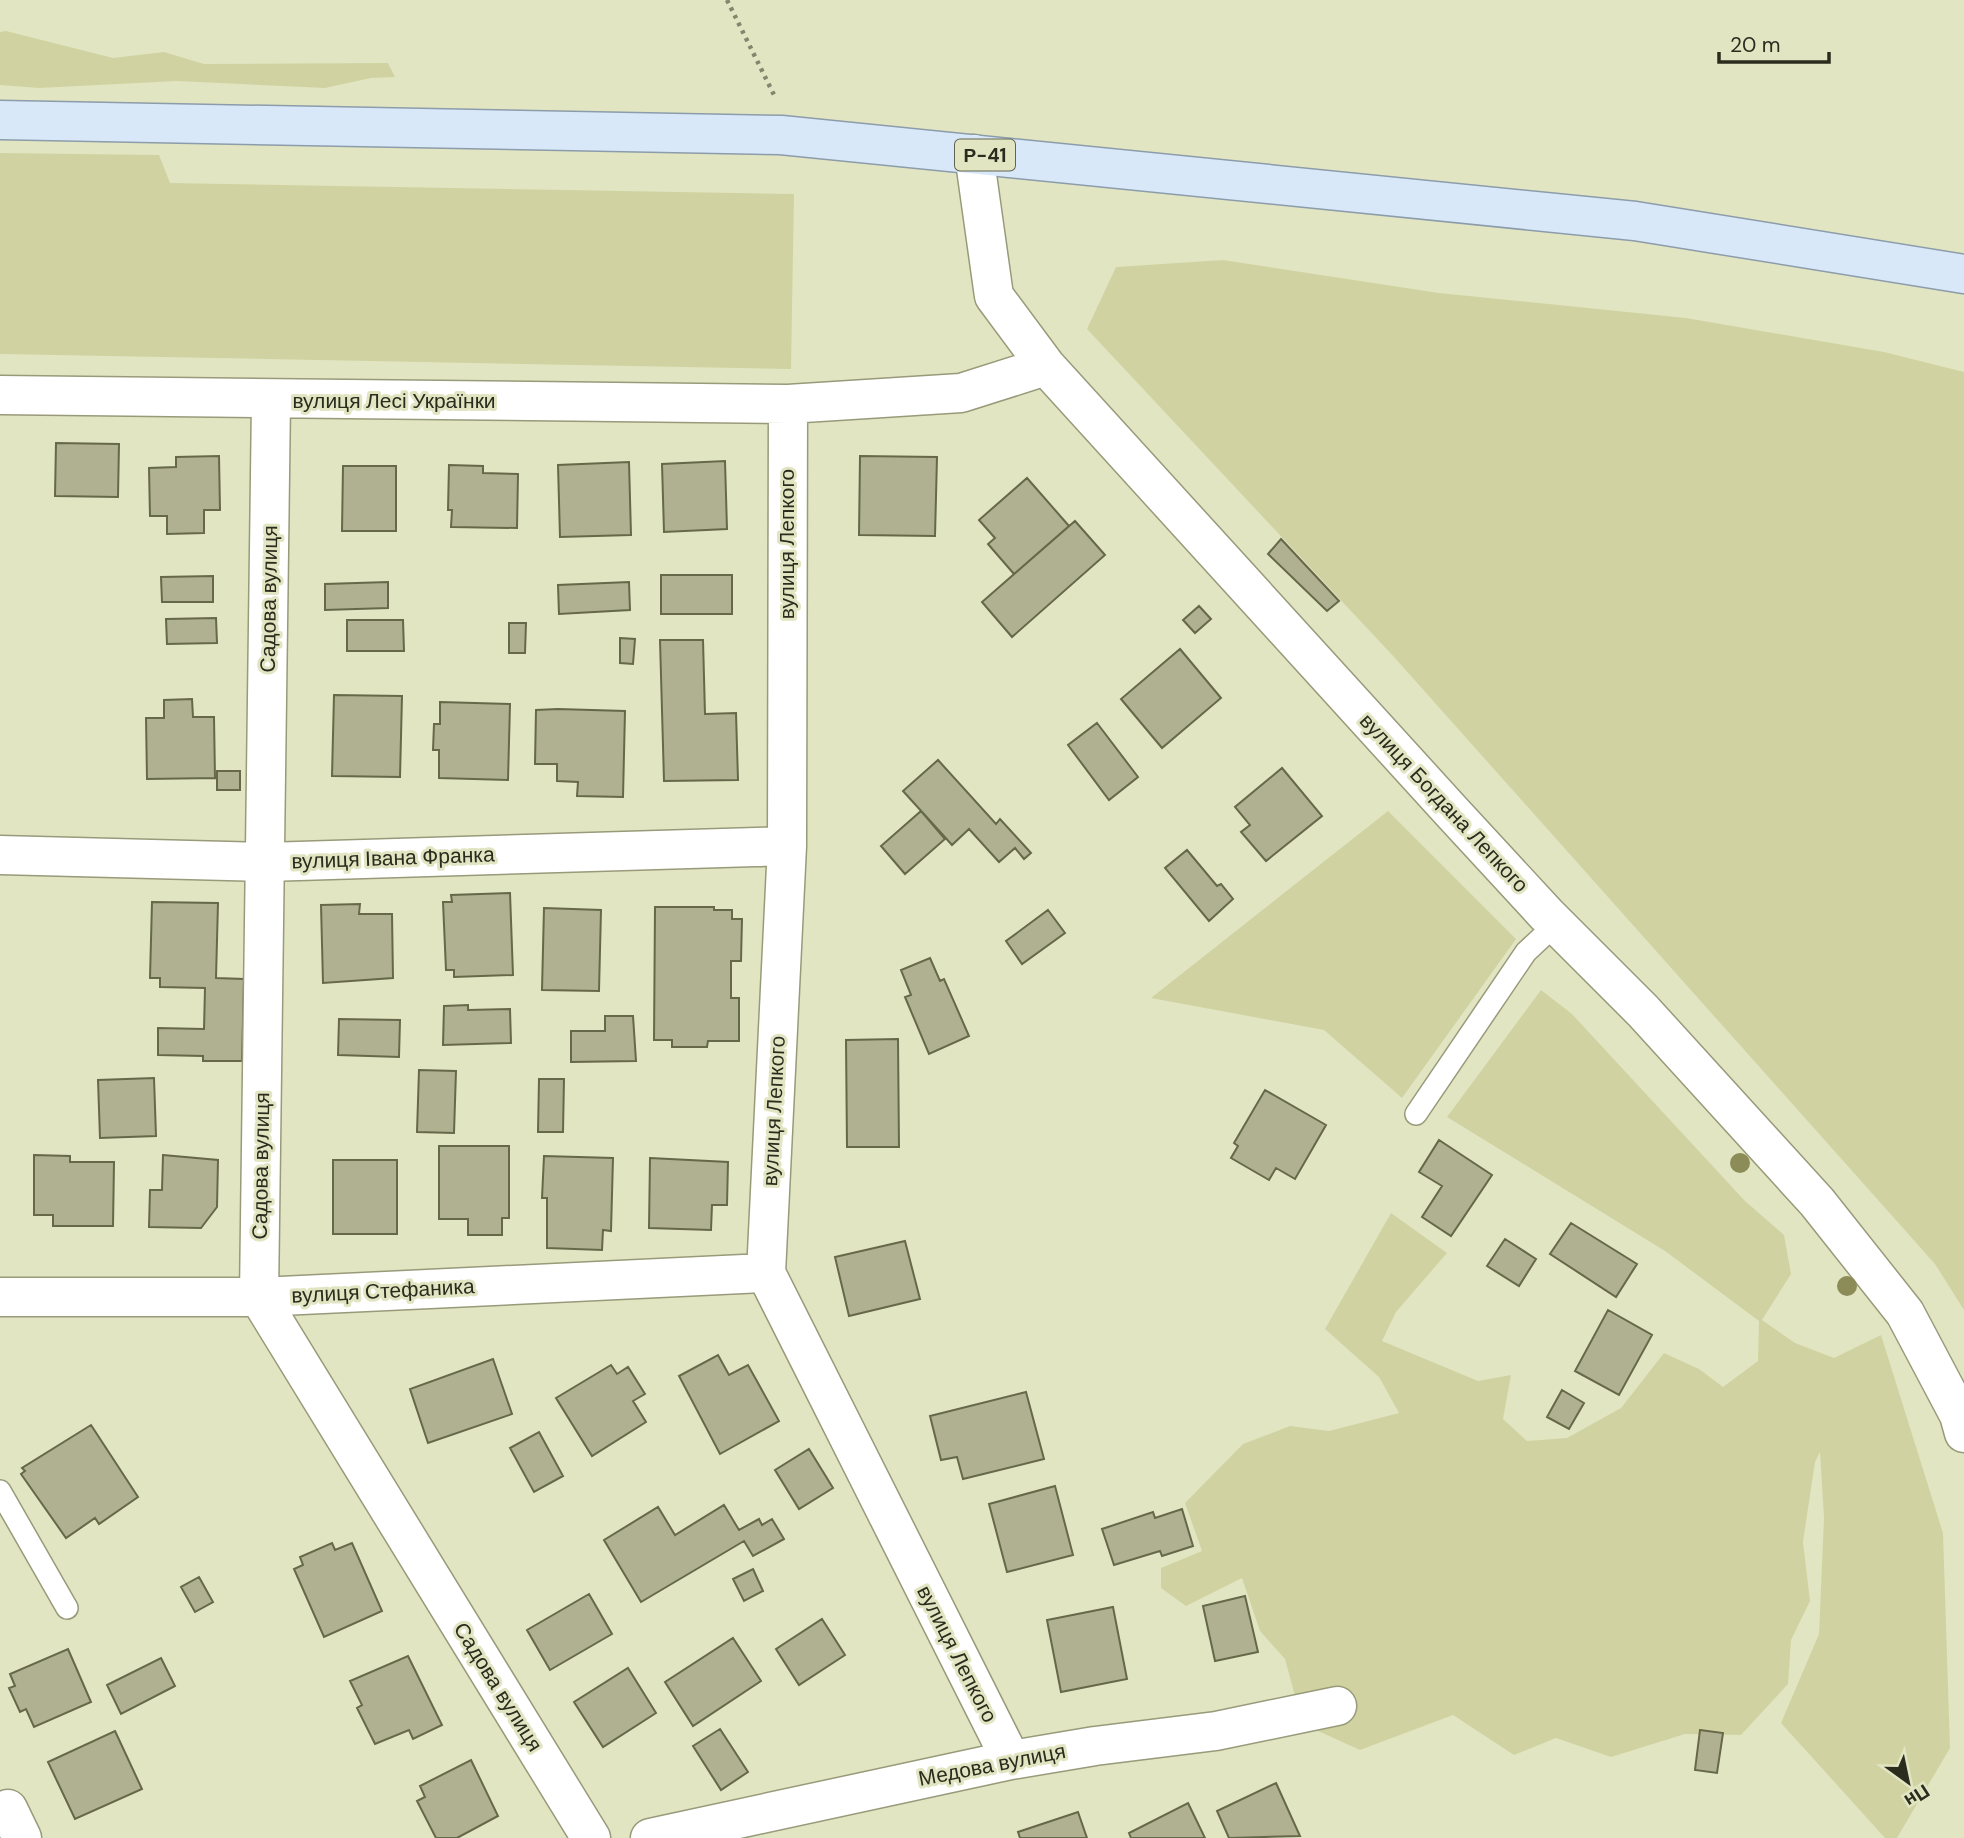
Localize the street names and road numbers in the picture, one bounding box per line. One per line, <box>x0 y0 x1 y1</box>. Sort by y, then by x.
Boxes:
road number: Р-41 <box>955 140 1015 170</box>
street label: вулиця Лесі Українки <box>292 387 496 415</box>
street label: вулиця Лепкого <box>773 469 801 619</box>
street label: Садова вулиця <box>254 525 284 673</box>
street label: вулиця Богдана Лепкого <box>1353 707 1535 899</box>
street label: вулиця Івана Франка <box>291 840 495 876</box>
street label: вулиця Лепкого <box>756 1035 792 1187</box>
street label: Садова вулиця <box>246 1092 276 1240</box>
street label: вулиця Стефаника <box>291 1272 476 1310</box>
street label: вулиця Лепкого <box>910 1581 1004 1727</box>
street label: Садова вулиця <box>447 1617 549 1757</box>
street label: Медова вулиця <box>916 1737 1068 1793</box>

